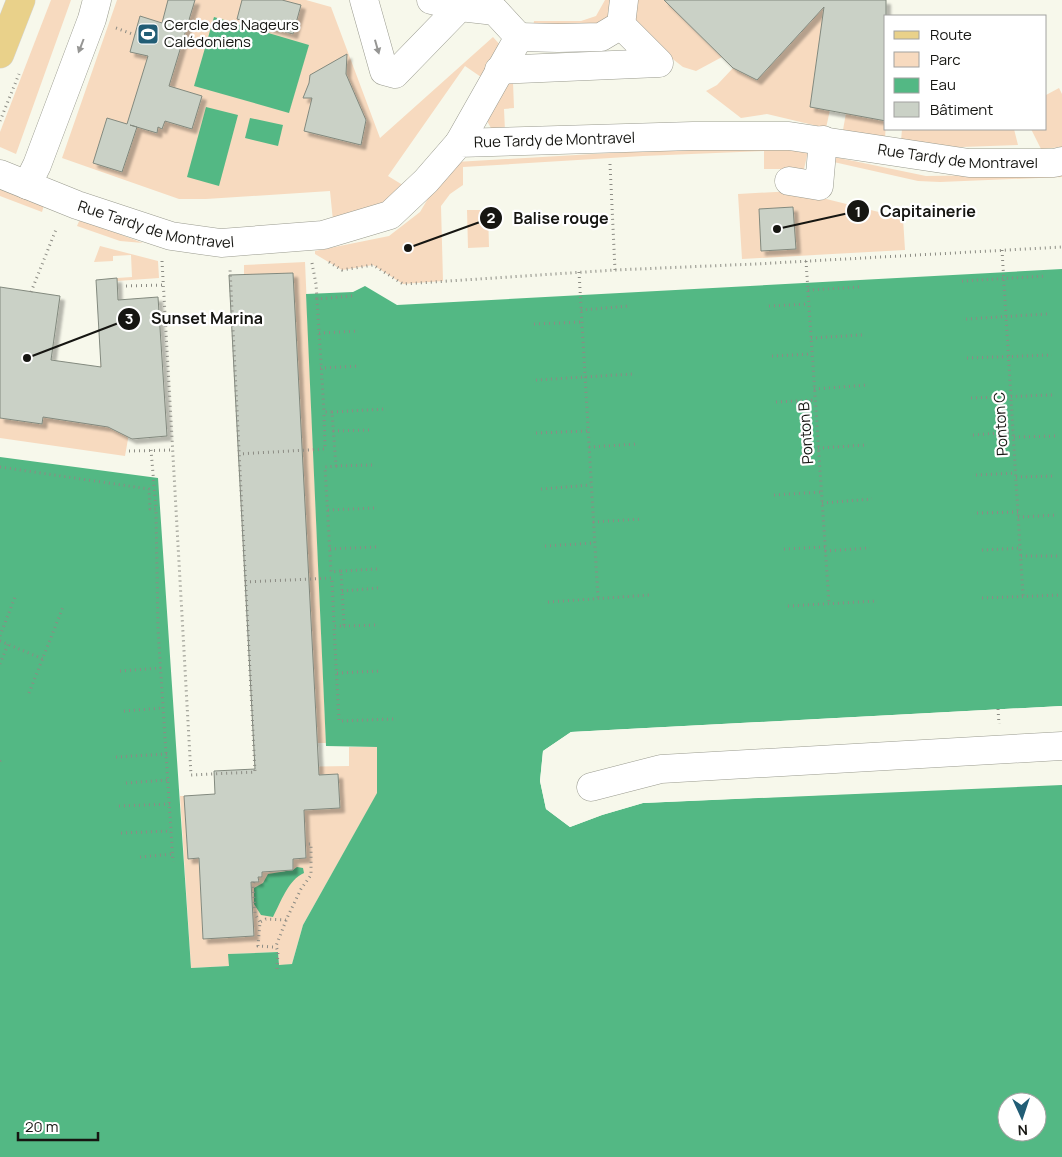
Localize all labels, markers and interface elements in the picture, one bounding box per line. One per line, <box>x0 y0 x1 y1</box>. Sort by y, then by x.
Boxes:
place label: Cercle des Nageurs Calédoniens <box>164 14 299 52</box>
legend <box>884 15 1047 130</box>
sports icon: Cercle des Nageurs Calédoniens <box>136 22 160 46</box>
text: Route <box>930 24 972 45</box>
one-way arrow <box>77 39 85 53</box>
one-way arrow <box>374 39 382 54</box>
text: Parc <box>930 49 961 70</box>
text: Eau <box>930 74 956 95</box>
text: Bâtiment <box>930 99 993 120</box>
street label: Rue Tardy de Montravel <box>473 127 635 153</box>
street label: Rue Tardy de Montravel <box>876 138 1038 173</box>
street label: Rue Tardy de Montravel <box>75 195 235 253</box>
callout: Capitainerie <box>845 196 986 227</box>
text: Capitainerie <box>880 200 976 222</box>
text: 1 <box>855 201 861 222</box>
callout: Balise rouge <box>479 203 619 234</box>
text: 2 <box>487 207 496 228</box>
text: Balise rouge <box>513 207 609 229</box>
callout: Sunset Marina <box>116 303 273 334</box>
text: Sunset Marina <box>151 307 263 329</box>
text: 3 <box>125 308 133 329</box>
street label: Ponton C <box>988 391 1013 457</box>
street label: Ponton B <box>793 401 818 465</box>
north arrow <box>997 1092 1047 1142</box>
scale bar <box>18 1110 98 1142</box>
text: 20 m <box>25 1116 58 1137</box>
text: N <box>1017 1121 1028 1140</box>

